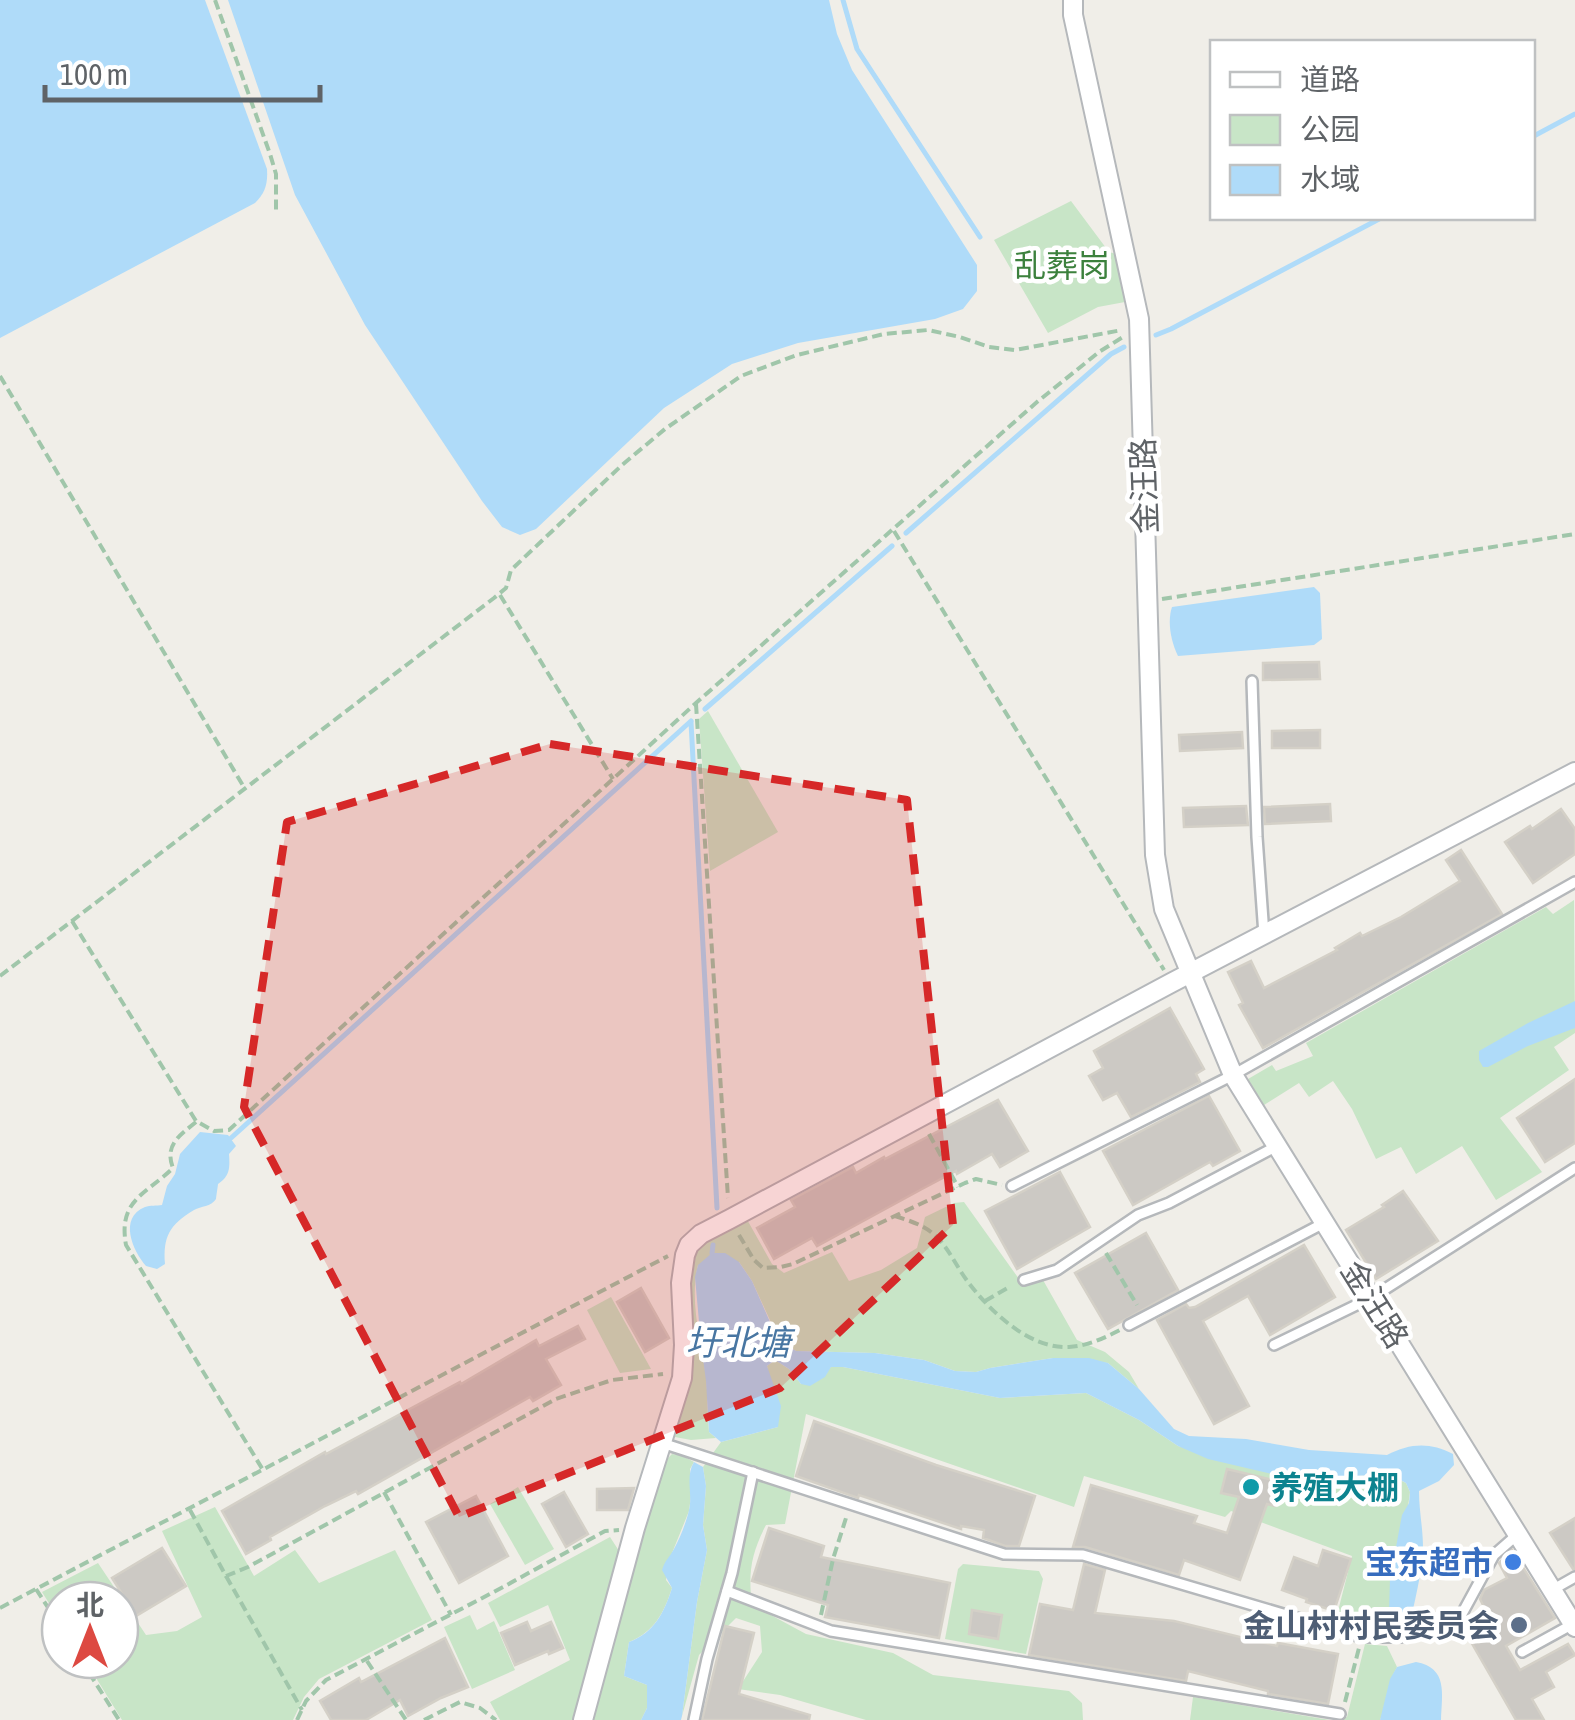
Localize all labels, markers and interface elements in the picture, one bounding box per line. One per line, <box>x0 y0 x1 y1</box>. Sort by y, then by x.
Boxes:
scale bar <box>45 40 320 102</box>
legend <box>1210 40 1535 220</box>
text: 100 m <box>60 57 128 91</box>
text: 道路 <box>1300 62 1360 96</box>
text: 公园 <box>1300 112 1360 146</box>
text: 水域 <box>1300 162 1360 196</box>
park label: 乱葬岗 <box>1014 247 1110 284</box>
street label: 金汪路 <box>1124 437 1164 535</box>
street label: 金汪路 <box>1334 1253 1416 1355</box>
water label: 圩北塘 <box>685 1322 795 1362</box>
place label: 养殖大棚 <box>1271 1469 1399 1506</box>
marker: 养殖大棚 <box>1240 1476 1262 1498</box>
place label: 宝东超市 <box>1365 1544 1493 1581</box>
marker: 宝东超市 <box>1502 1551 1524 1573</box>
north arrow <box>40 1580 140 1680</box>
text: 北 <box>76 1589 104 1621</box>
place label: 金山村村民委员会 <box>1243 1607 1499 1644</box>
marker: 金山村村民委员会 <box>1508 1614 1530 1636</box>

